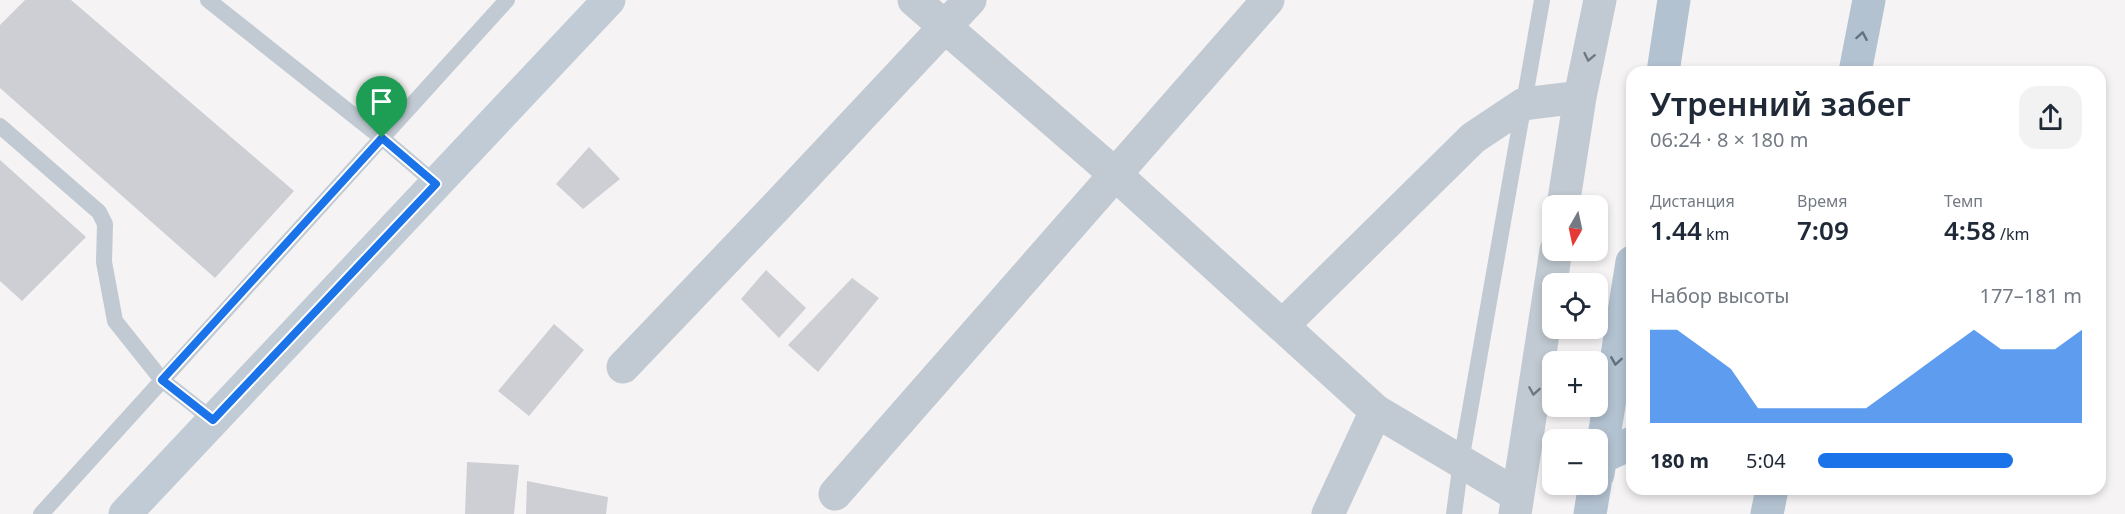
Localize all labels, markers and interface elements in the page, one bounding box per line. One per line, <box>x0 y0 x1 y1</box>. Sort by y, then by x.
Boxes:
one-way arrow <box>1855 31 1868 41</box>
one-way arrow <box>1583 52 1596 62</box>
pin <box>356 76 407 138</box>
text: Утренний забег <box>1650 81 1911 126</box>
icon: arrive <box>365 85 398 118</box>
button: share <box>2019 86 2082 149</box>
text: 06:24 · 8 × 180 m <box>1650 126 1808 153</box>
text: Дистанция <box>1650 190 1735 212</box>
text: Время <box>1797 190 1847 212</box>
text: Темп <box>1944 190 1983 212</box>
north arrow <box>1542 195 1608 261</box>
map controls <box>1542 195 1608 495</box>
text: 1.44 <box>1650 212 1702 248</box>
text: 7:09 <box>1797 212 1849 248</box>
text: 4:58 <box>1944 212 1996 248</box>
text: km <box>1702 223 1729 245</box>
text: /km <box>1996 223 2029 245</box>
button: locate <box>1542 273 1608 339</box>
text: Набор высоты <box>1650 282 1789 309</box>
text: 177–181 m <box>1979 282 2082 309</box>
button: + <box>1542 351 1608 417</box>
one-way arrow <box>1610 356 1623 366</box>
one-way arrow <box>1528 387 1540 396</box>
button: − <box>1542 429 1608 495</box>
text: 180 m <box>1650 447 1709 474</box>
text: 5:04 <box>1746 447 1786 474</box>

